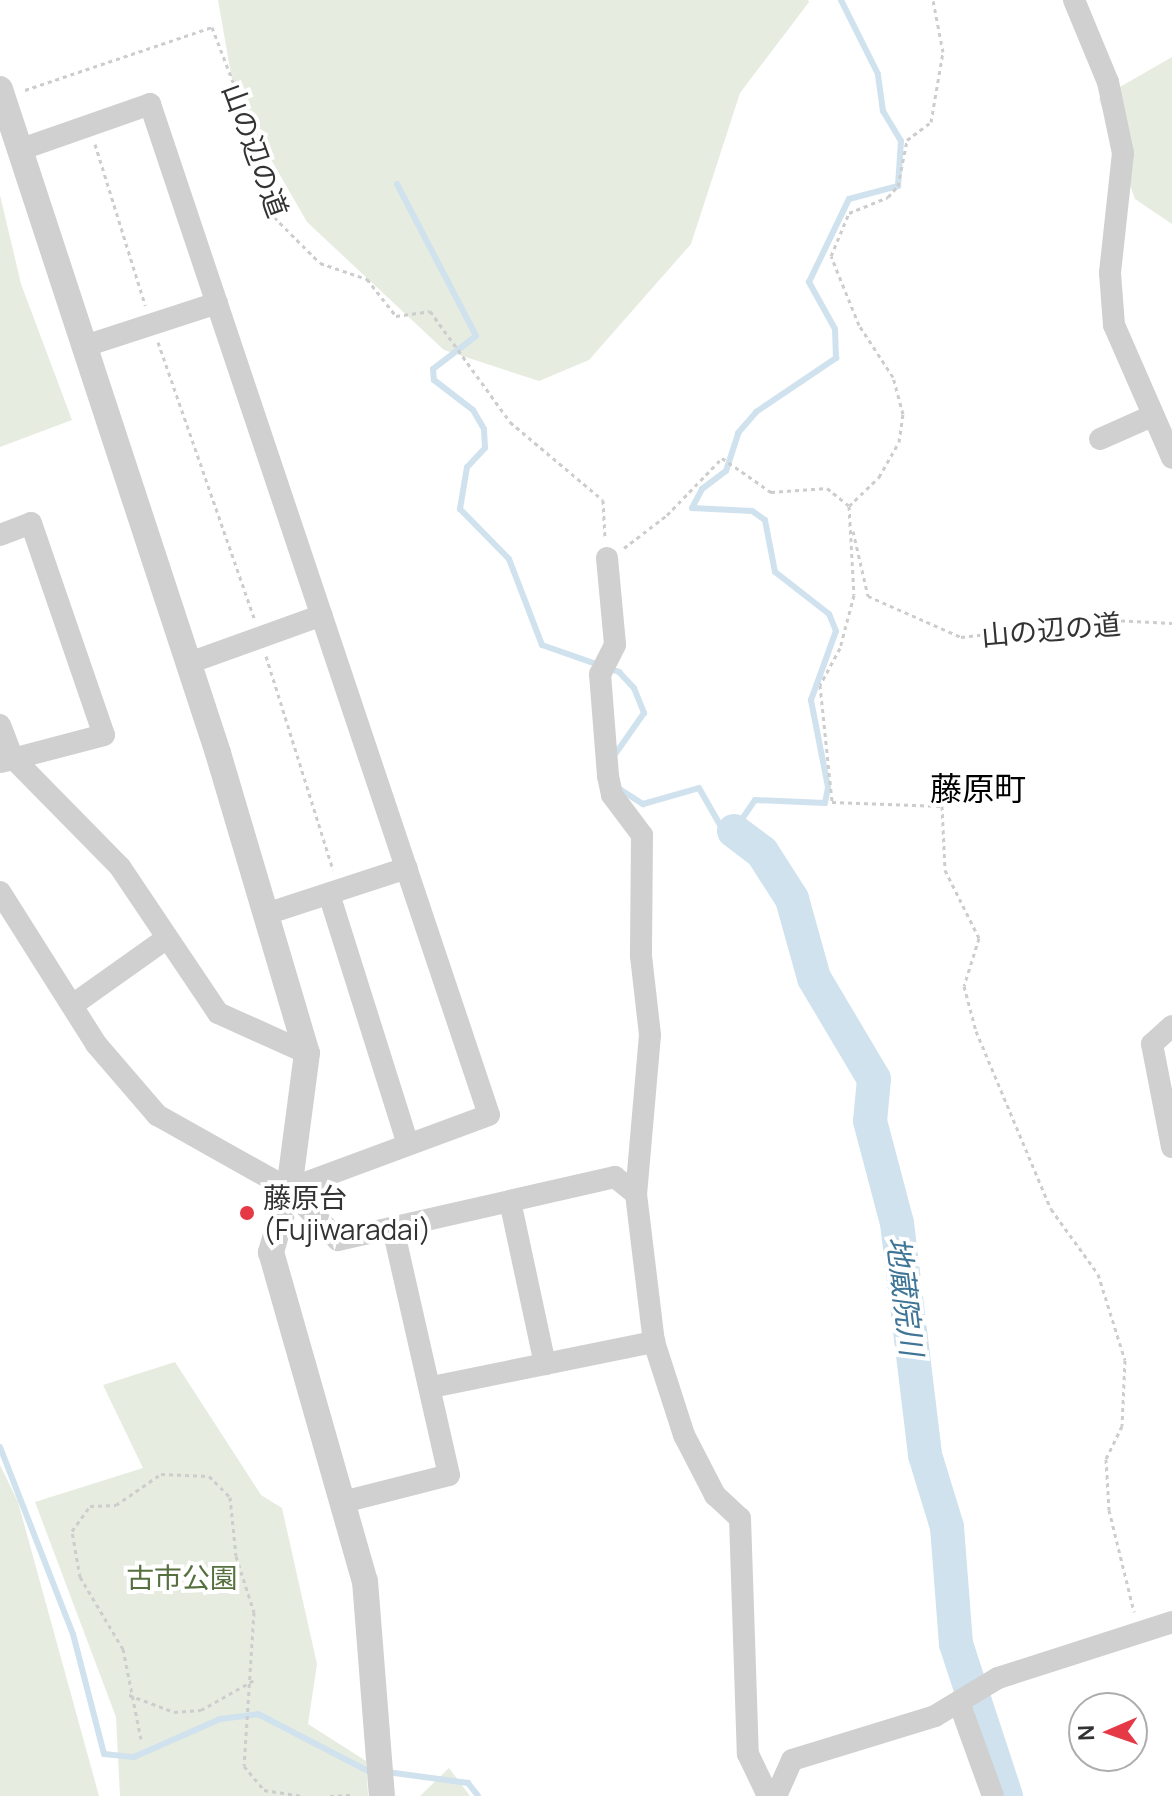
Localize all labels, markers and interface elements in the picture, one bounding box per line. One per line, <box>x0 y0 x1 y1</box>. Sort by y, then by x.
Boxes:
street label: 山の辺の道 <box>216 78 296 222</box>
street label: 山の辺の道 <box>980 606 1122 652</box>
district label: 藤原町 <box>930 769 1026 807</box>
place label: 藤原台 (Fujiwaradai) <box>263 1180 431 1246</box>
marker: 藤原台 (Fujiwaradai) <box>238 1204 256 1222</box>
water label: 地蔵院川 <box>880 1234 930 1358</box>
park label: 古市公園 <box>126 1560 238 1594</box>
north arrow <box>1068 1692 1148 1772</box>
text: N <box>1071 1724 1101 1741</box>

